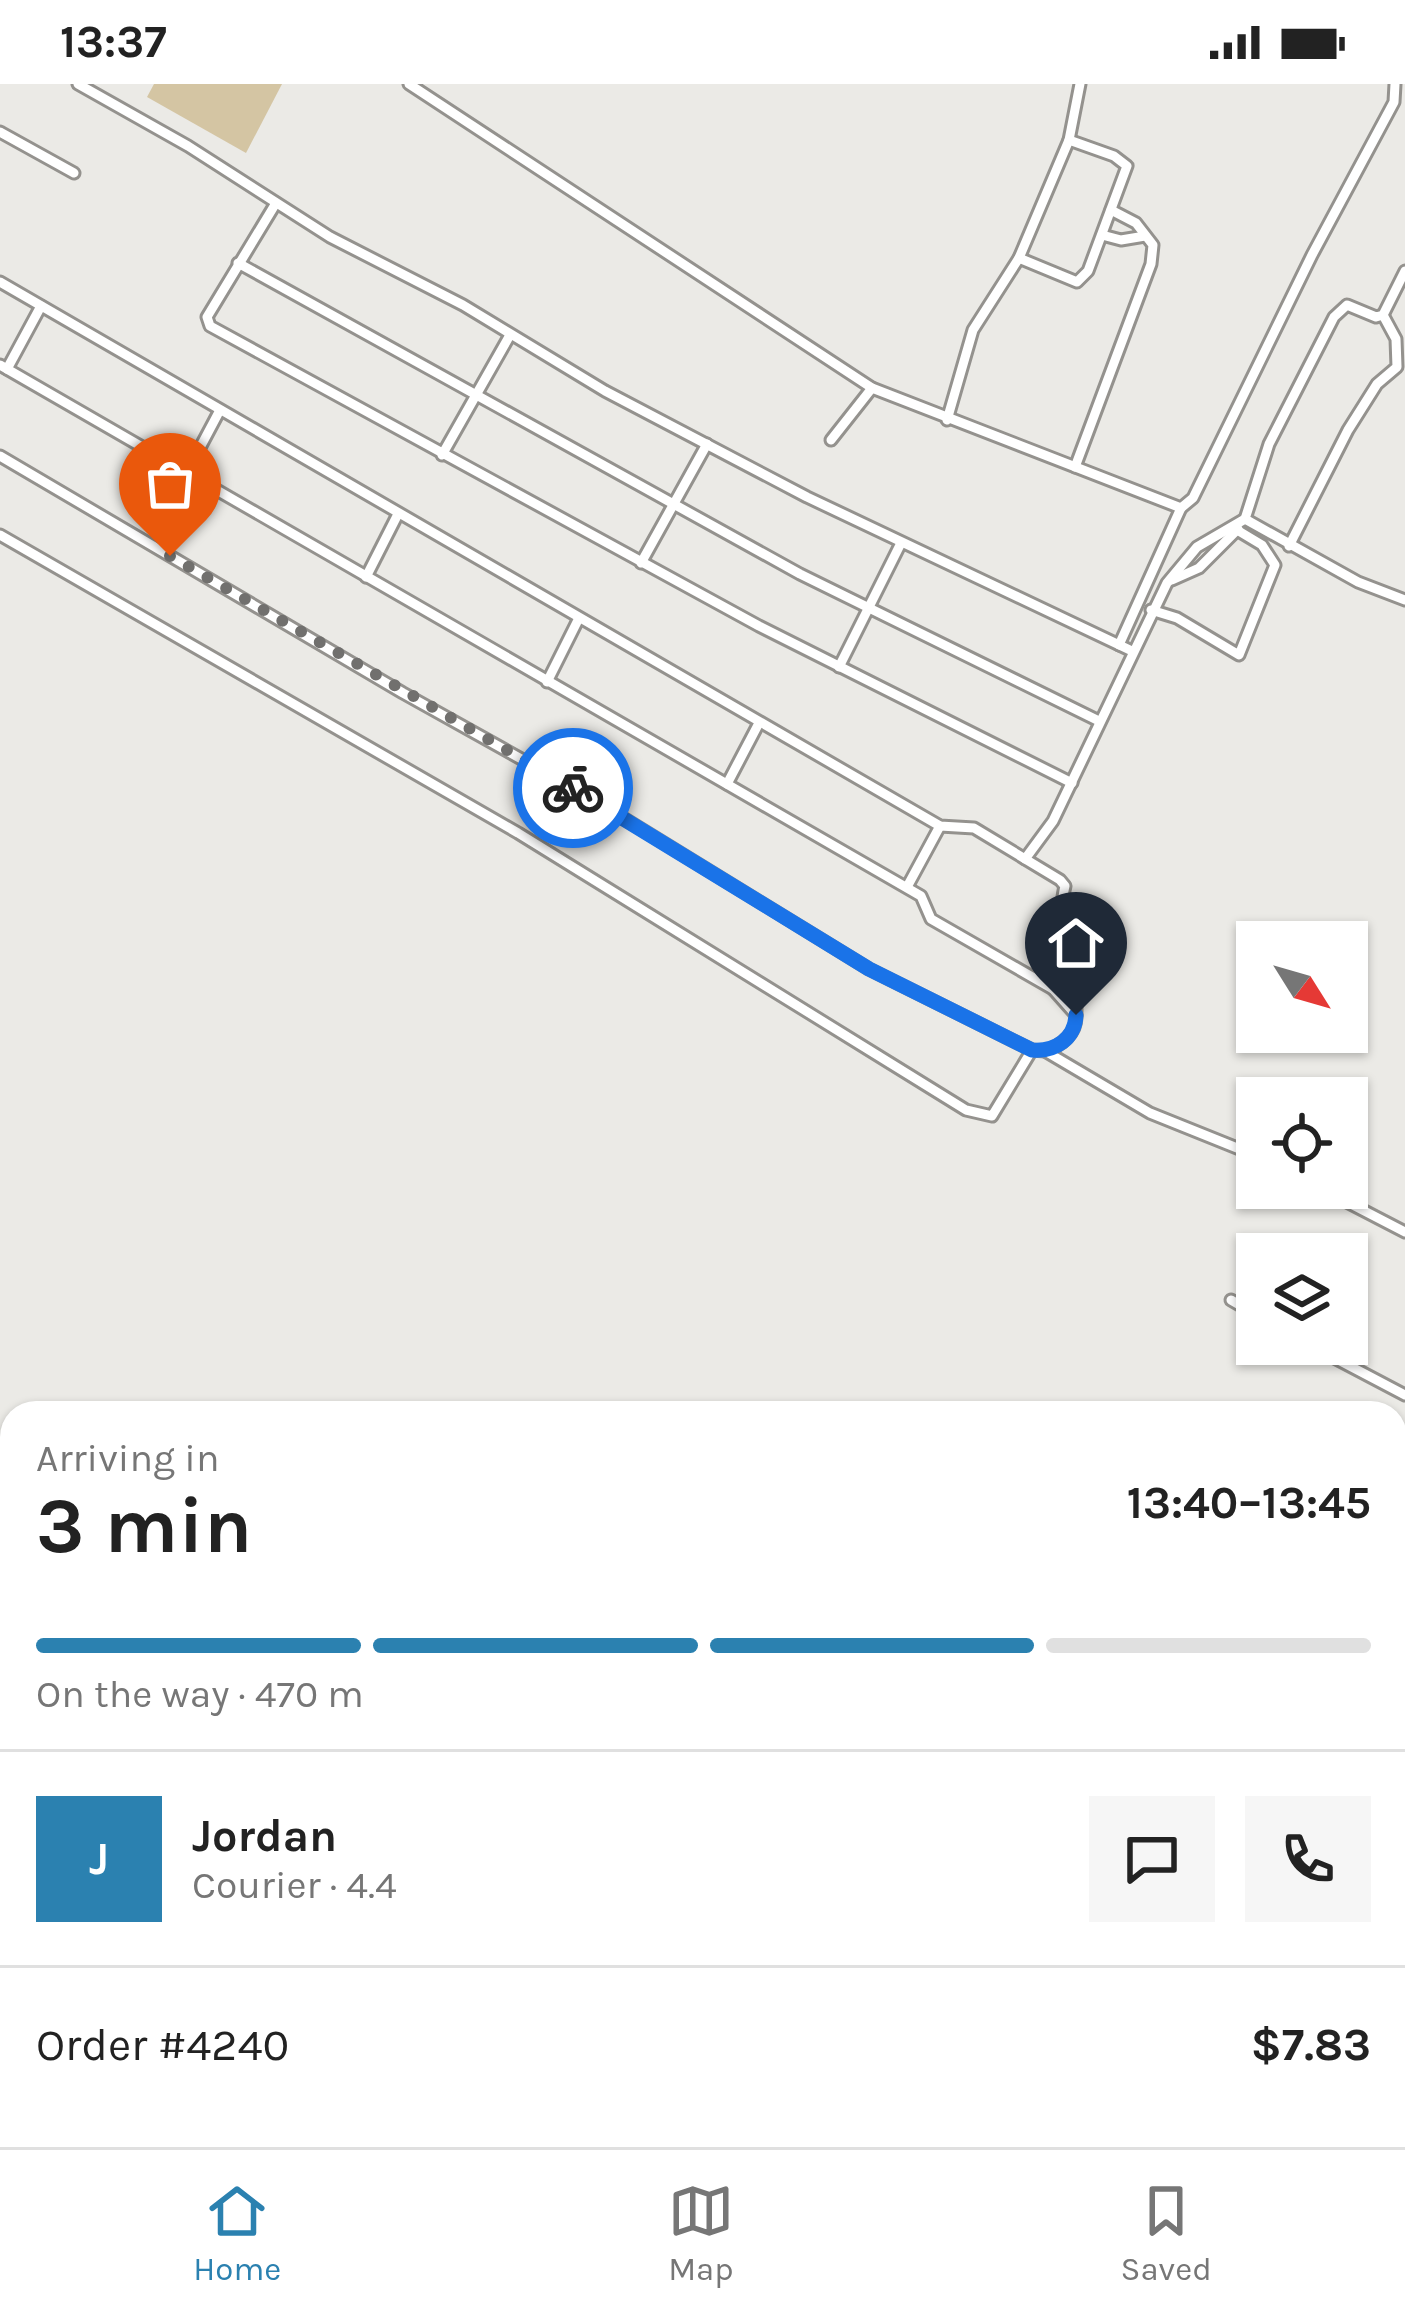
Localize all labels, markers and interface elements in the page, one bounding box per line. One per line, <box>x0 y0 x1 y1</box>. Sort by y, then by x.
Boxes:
text: 13:37 <box>60 16 167 68</box>
pin <box>119 433 221 556</box>
icon: bag <box>137 451 203 517</box>
courier <box>513 728 633 848</box>
icon: bike <box>540 755 606 821</box>
pin <box>1025 892 1127 1015</box>
icon: home <box>1043 910 1109 976</box>
north arrow <box>1236 921 1368 1053</box>
map controls <box>1236 921 1368 1365</box>
button: locate <box>1236 1077 1368 1209</box>
button: layers <box>1236 1233 1368 1365</box>
text: Arriving in <box>36 1435 219 1481</box>
text: 13:40–13:45 <box>1127 1477 1371 1529</box>
text: 3 min <box>36 1480 252 1572</box>
text: On the way · 470 m <box>36 1671 364 1717</box>
button: chat <box>1089 1796 1215 1922</box>
button: phone <box>1245 1796 1371 1922</box>
text: Jordan <box>192 1810 337 1862</box>
text: J <box>89 1833 109 1885</box>
text: Courier · 4.4 <box>192 1862 397 1908</box>
text: Order #4240 <box>36 2019 289 2071</box>
text: $7.83 <box>1251 2019 1371 2071</box>
tab: Home <box>193 2178 281 2288</box>
tab: Map <box>668 2178 734 2288</box>
tab: Saved <box>1120 2178 1212 2288</box>

